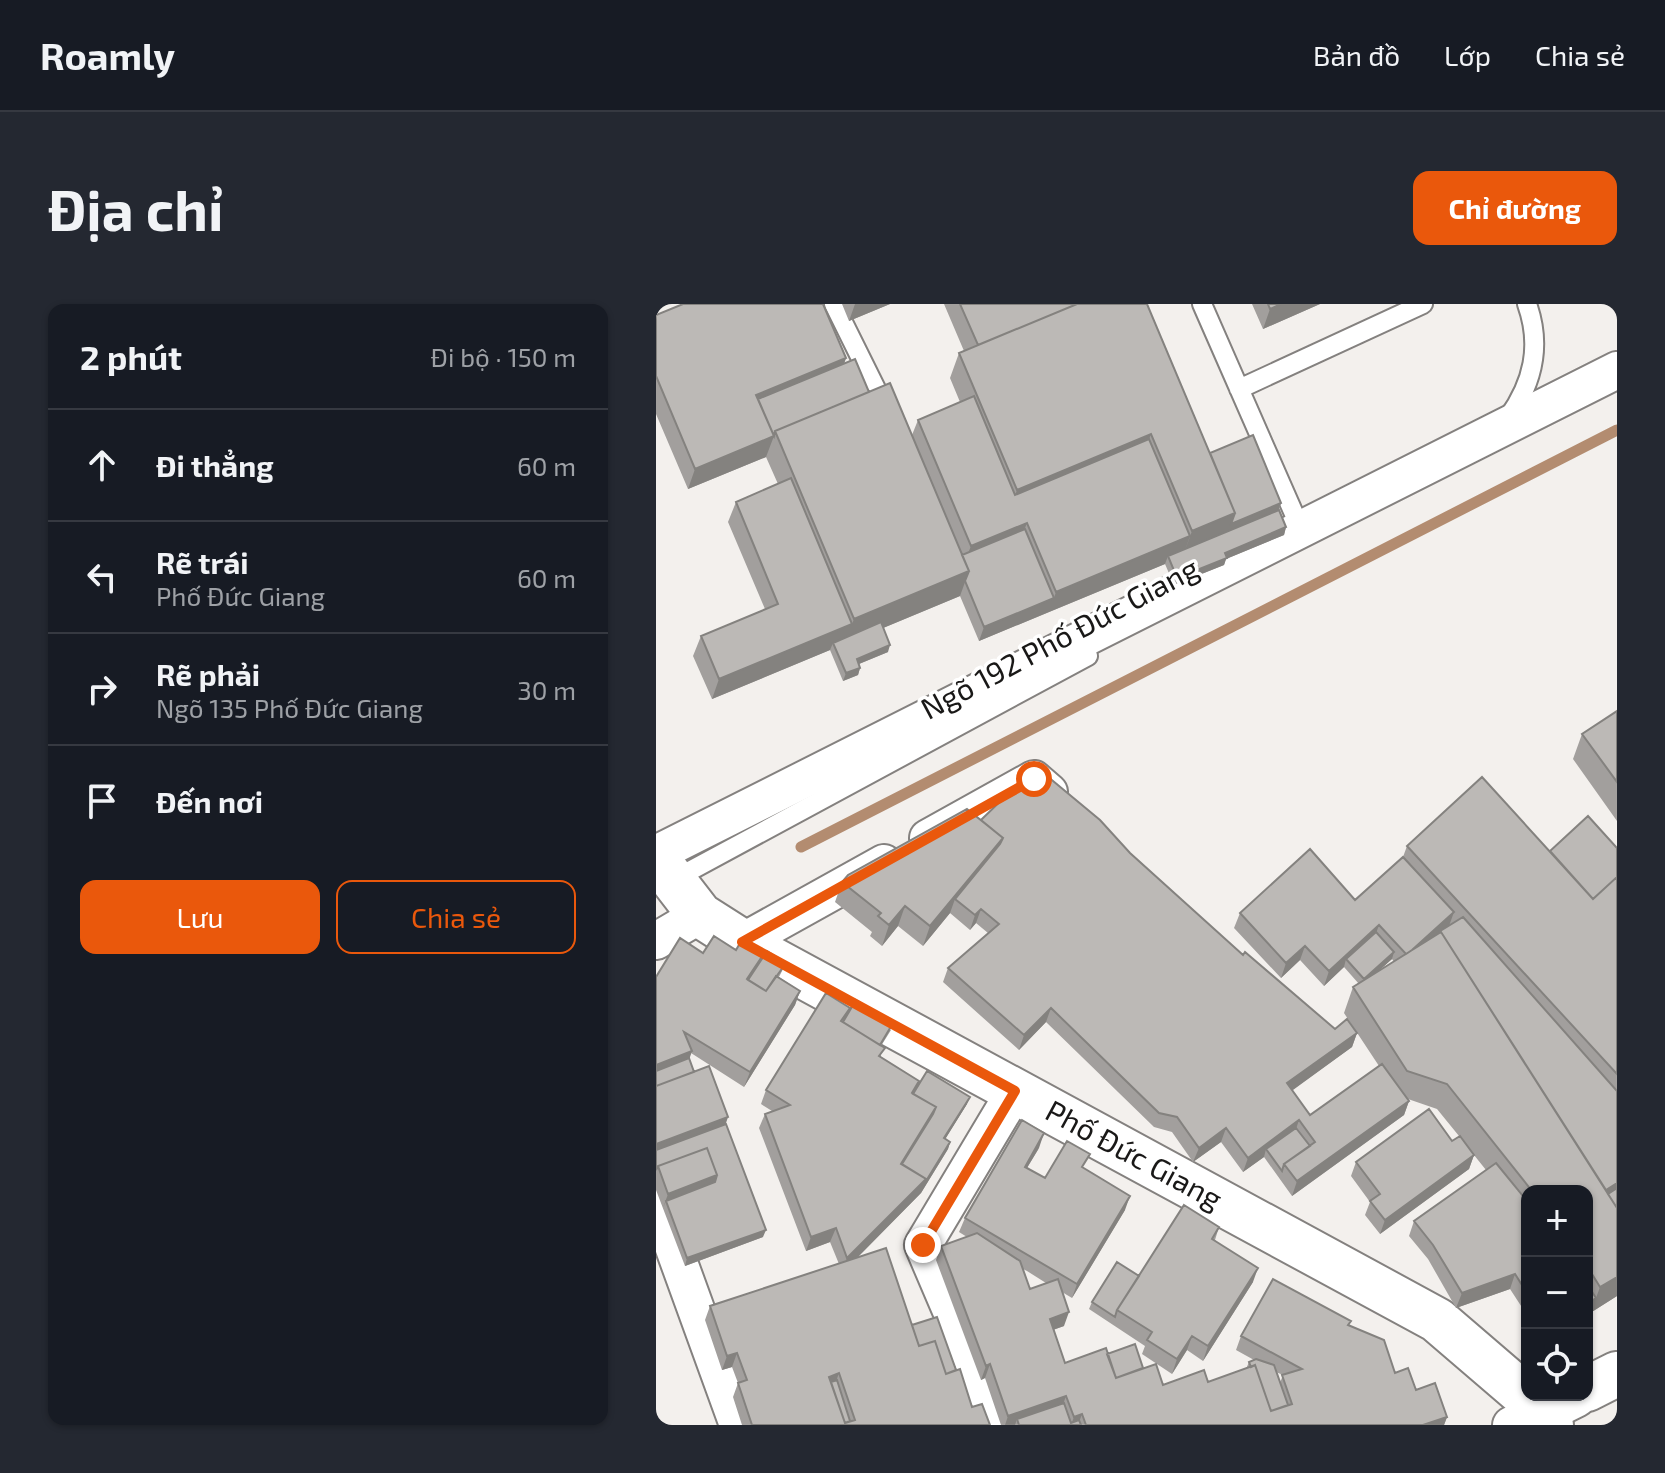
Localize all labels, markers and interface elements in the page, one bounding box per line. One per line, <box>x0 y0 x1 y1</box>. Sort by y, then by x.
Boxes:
text: Roamly <box>40 32 175 78</box>
text: Bản đồ <box>1313 38 1400 72</box>
text: Lớp <box>1444 38 1491 72</box>
text: Chia sẻ <box>1535 38 1625 72</box>
button: Chỉ đường <box>1413 171 1617 245</box>
text: Địa chỉ <box>48 175 224 242</box>
text: 2 phút <box>80 336 182 377</box>
text: Đi bộ · 150 m <box>431 341 576 372</box>
icon: ahead <box>80 443 124 487</box>
text: Đi thẳng <box>156 447 274 483</box>
text: 60 m <box>517 450 576 481</box>
text: Rẽ trái <box>156 544 249 580</box>
street label: Ngõ 192 Phố Đức Giang <box>914 549 1204 726</box>
icon: left <box>80 555 124 599</box>
text: 60 m <box>517 562 576 593</box>
text: Phố Đức Giang <box>156 580 325 611</box>
text: Rẽ phải <box>156 656 260 692</box>
icon: right <box>80 667 124 711</box>
text: 30 m <box>517 674 576 705</box>
text: Ngõ 135 Phố Đức Giang <box>156 692 423 723</box>
route start <box>1016 761 1052 797</box>
icon: arrive <box>80 779 124 823</box>
text: Đến nơi <box>156 783 263 819</box>
button: Lưu <box>80 880 320 954</box>
button: Chia sẻ <box>336 880 576 954</box>
street label: Phố Đức Giang <box>1040 1091 1229 1216</box>
map controls <box>1521 1185 1593 1401</box>
button: + <box>1521 1185 1593 1257</box>
route end <box>905 1227 941 1263</box>
button: − <box>1521 1257 1593 1329</box>
button: locate <box>1521 1329 1593 1401</box>

